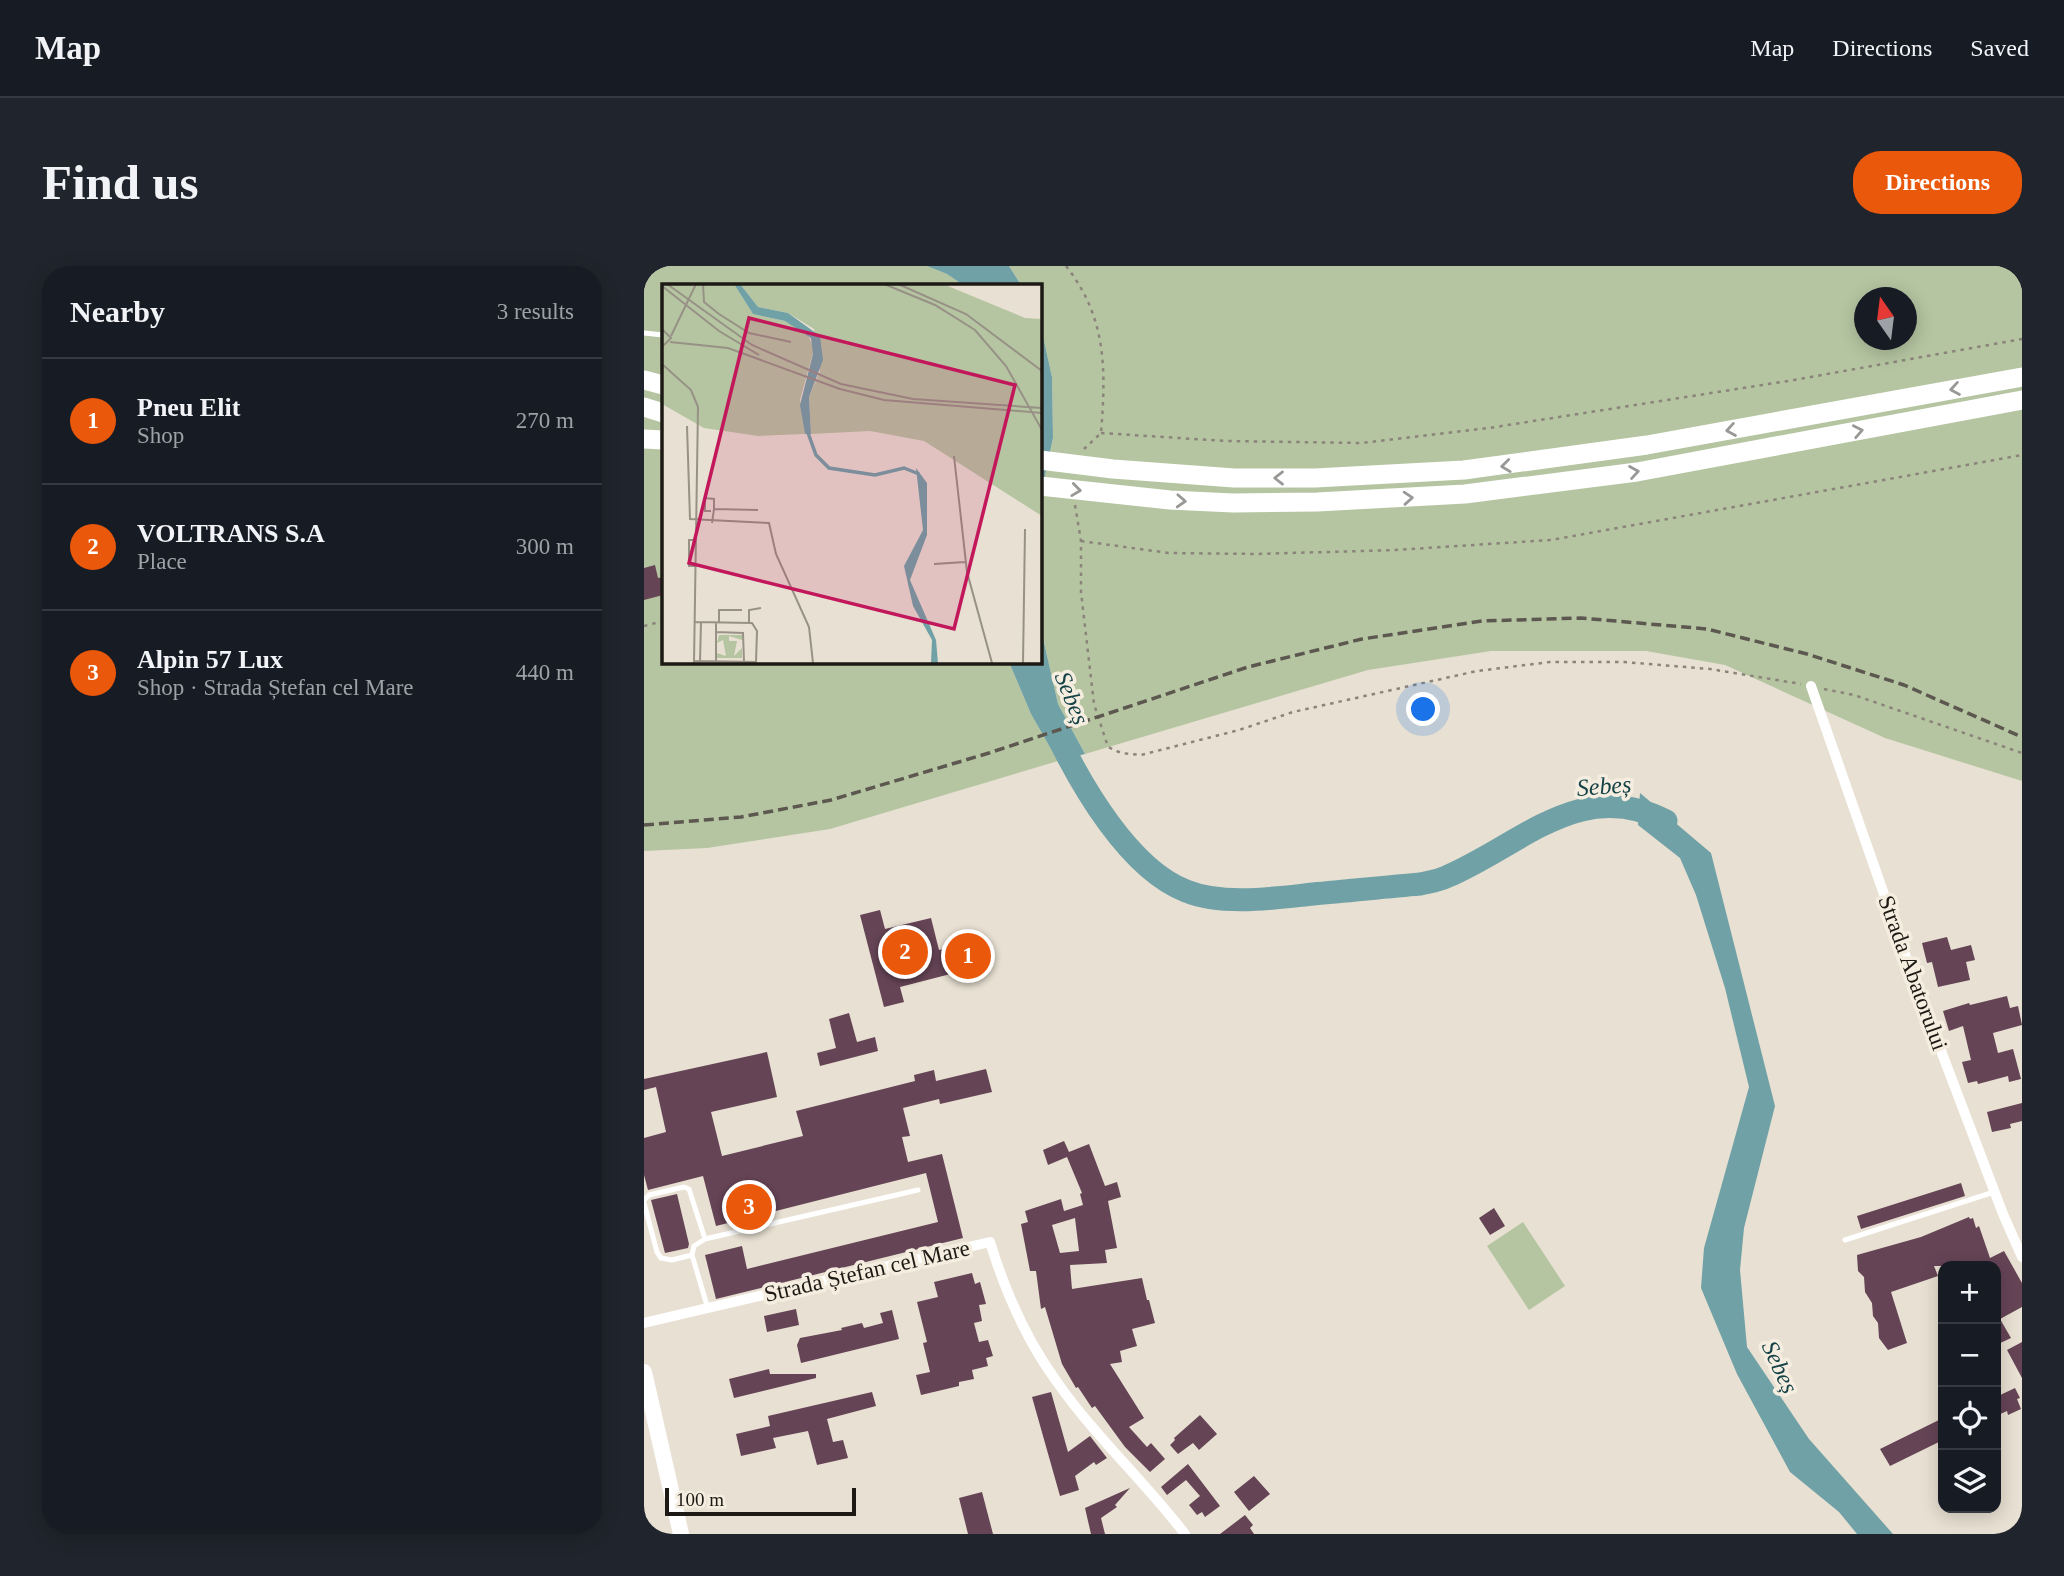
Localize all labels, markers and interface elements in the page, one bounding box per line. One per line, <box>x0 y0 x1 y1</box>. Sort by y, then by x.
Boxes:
text: Map <box>35 30 101 66</box>
text: Map <box>1750 35 1794 61</box>
text: Directions <box>1832 35 1932 61</box>
text: Saved <box>1970 35 2029 61</box>
button: Directions <box>1853 151 2022 214</box>
text: Find us <box>42 155 199 210</box>
inset map <box>662 284 1041 663</box>
north arrow <box>1854 287 1917 350</box>
text: Nearby <box>70 295 165 328</box>
text: 3 results <box>497 299 574 324</box>
one-way arrow <box>1949 381 1961 396</box>
text: Pneu Elit <box>137 393 240 422</box>
text: 1 <box>87 408 99 433</box>
text: 270 m <box>516 408 574 433</box>
one-way arrow <box>1725 422 1737 437</box>
text: Shop <box>137 423 184 448</box>
one-way arrow <box>1852 424 1864 439</box>
one-way arrow <box>1501 458 1512 473</box>
one-way arrow <box>1629 465 1640 480</box>
one-way arrow <box>1274 470 1284 486</box>
one-way arrow <box>1071 483 1082 498</box>
one-way arrow <box>1403 491 1414 506</box>
one-way arrow <box>1176 493 1187 508</box>
text: VOLTRANS S.A <box>137 519 325 548</box>
text: 2 <box>87 534 99 559</box>
text: 300 m <box>516 534 574 559</box>
text: Place <box>137 549 187 574</box>
text: Alpin 57 Lux <box>137 645 283 674</box>
text: 3 <box>87 660 99 685</box>
text: 440 m <box>516 660 574 685</box>
water label: Sebeș <box>1050 668 1094 728</box>
text: Shop · Strada Ștefan cel Mare <box>137 675 414 700</box>
your location <box>1406 692 1440 726</box>
water label: Sebeș <box>1576 771 1632 801</box>
street label: Strada Abatorului <box>1873 892 1953 1054</box>
pin: 2 <box>882 926 928 978</box>
pin: 1 <box>945 930 991 982</box>
pin: 3 <box>726 1181 772 1233</box>
street label: Strada Ștefan cel Mare <box>762 1235 972 1307</box>
map controls <box>1938 1261 2001 1513</box>
button: + <box>1938 1261 2001 1324</box>
button: − <box>1938 1324 2001 1387</box>
water label: Sebeș <box>1757 1337 1803 1397</box>
button: locate <box>1938 1387 2001 1450</box>
button: layers <box>1938 1450 2001 1513</box>
scale bar <box>665 1485 856 1517</box>
text: 100 m <box>676 1489 724 1510</box>

